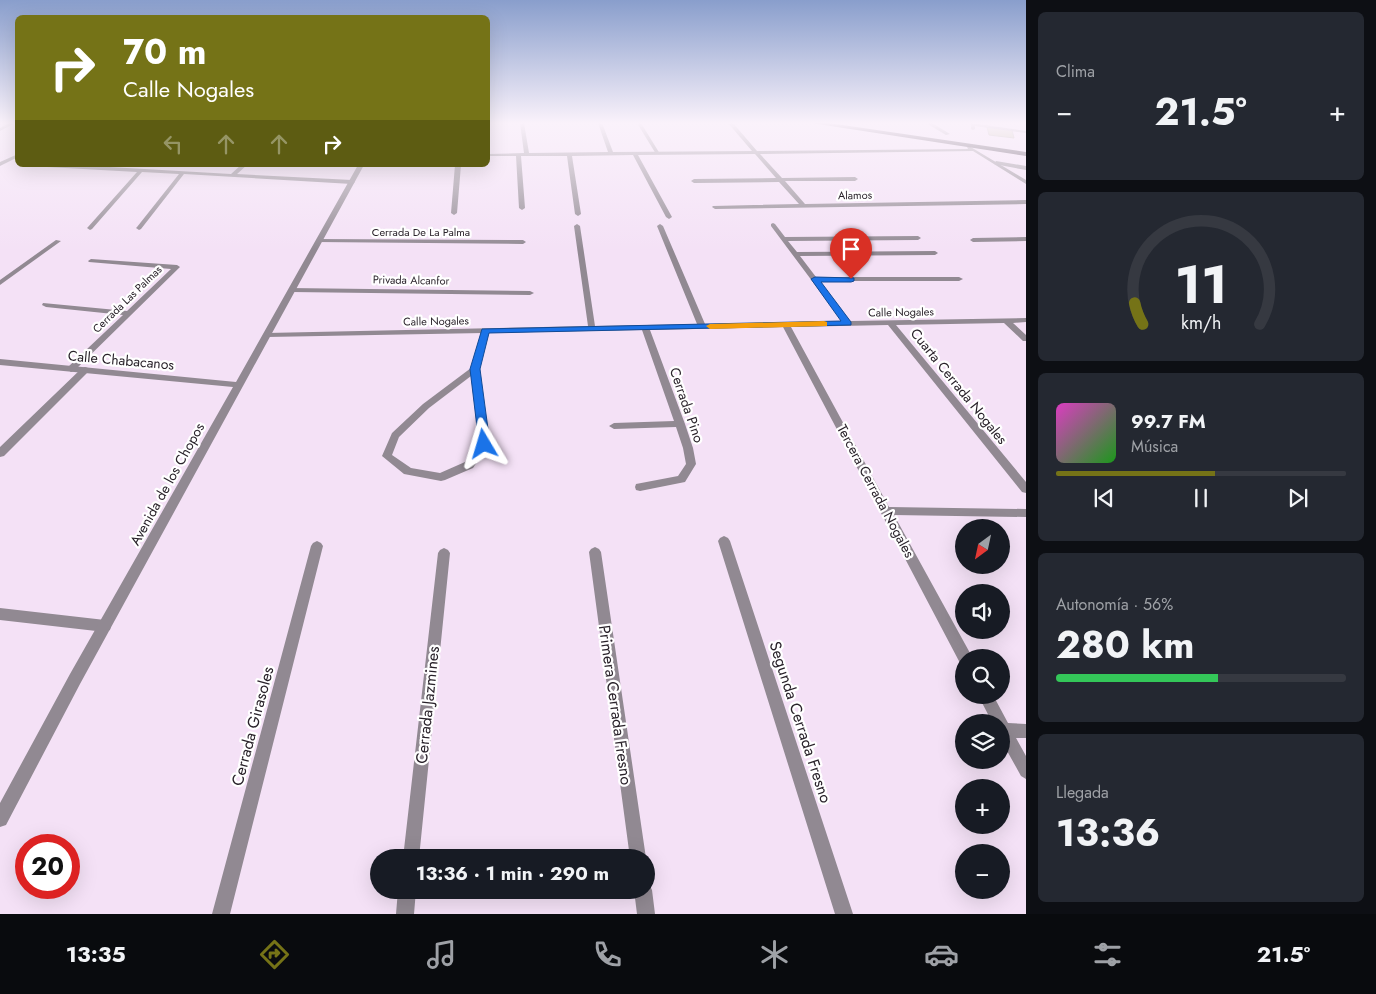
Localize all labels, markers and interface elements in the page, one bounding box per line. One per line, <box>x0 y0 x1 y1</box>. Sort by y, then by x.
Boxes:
text: 70 m <box>123 27 206 77</box>
icon: right <box>40 35 105 100</box>
text: Clima <box>1056 60 1095 83</box>
text: Calle Nogales <box>123 73 254 105</box>
text: 21.5° <box>1154 84 1247 139</box>
text: − <box>1056 91 1073 132</box>
text: + <box>1329 91 1346 132</box>
icon: left <box>159 130 187 158</box>
icon: ahead <box>212 130 240 158</box>
icon: ahead <box>265 130 293 158</box>
icon: right <box>318 130 346 158</box>
street label: Alamos <box>838 187 873 203</box>
street label: Cerrada De La Palma <box>372 224 470 240</box>
pin <box>830 228 872 279</box>
icon: arrive <box>837 235 865 263</box>
text: 11 <box>1175 247 1227 323</box>
street label: Cerrada Las Palmas <box>89 261 166 336</box>
street label: Privada Alcanfor <box>373 271 450 289</box>
street label: Calle Nogales <box>868 303 934 321</box>
text: km/h <box>1181 310 1221 336</box>
street label: Calle Nogales <box>403 312 469 330</box>
street label: Cuarta Cerrada Nogales <box>906 324 1012 449</box>
street label: Calle Chabacanos <box>67 345 175 375</box>
street label: Cerrada Pino <box>665 365 709 446</box>
text: 99.7 FM <box>1131 408 1206 435</box>
position arrow <box>457 417 509 469</box>
street label: Avenida de los Chopos <box>125 419 209 549</box>
street label: Tercera Cerrada Nogales <box>832 421 920 561</box>
text: Música <box>1131 435 1178 458</box>
icon: previous <box>1090 484 1118 512</box>
icon: pause <box>1187 484 1215 512</box>
icon: next <box>1284 484 1312 512</box>
north arrow <box>955 519 1010 574</box>
map controls <box>955 519 1010 899</box>
button: sound <box>955 584 1010 639</box>
text: Autonomía · 56% <box>1056 593 1173 616</box>
text: 280 km <box>1056 617 1194 672</box>
street label: Primera Cerrada Fresno <box>593 624 638 787</box>
street label: Segunda Cerrada Fresno <box>764 638 838 806</box>
street label: Cerrada Jazmines <box>410 645 445 765</box>
button: search <box>955 649 1010 704</box>
street label: Cerrada Girasoles <box>225 664 279 788</box>
button: layers <box>955 714 1010 769</box>
button: + <box>955 779 1010 834</box>
text: Llegada <box>1056 781 1109 804</box>
text: 13:36 <box>1056 805 1160 860</box>
speed limit sign: 20 <box>15 834 80 899</box>
button: − <box>955 844 1010 899</box>
text: 13:36 · 1 min · 290 m <box>416 860 609 887</box>
icon: directions <box>257 937 292 972</box>
icon: music <box>424 937 459 972</box>
icon: phone <box>590 937 625 972</box>
icon: climate <box>757 937 792 972</box>
icon: car <box>924 937 959 972</box>
icon: filters <box>1090 937 1125 972</box>
text: 13:35 <box>66 938 126 970</box>
text: 21.5° <box>1257 938 1310 970</box>

